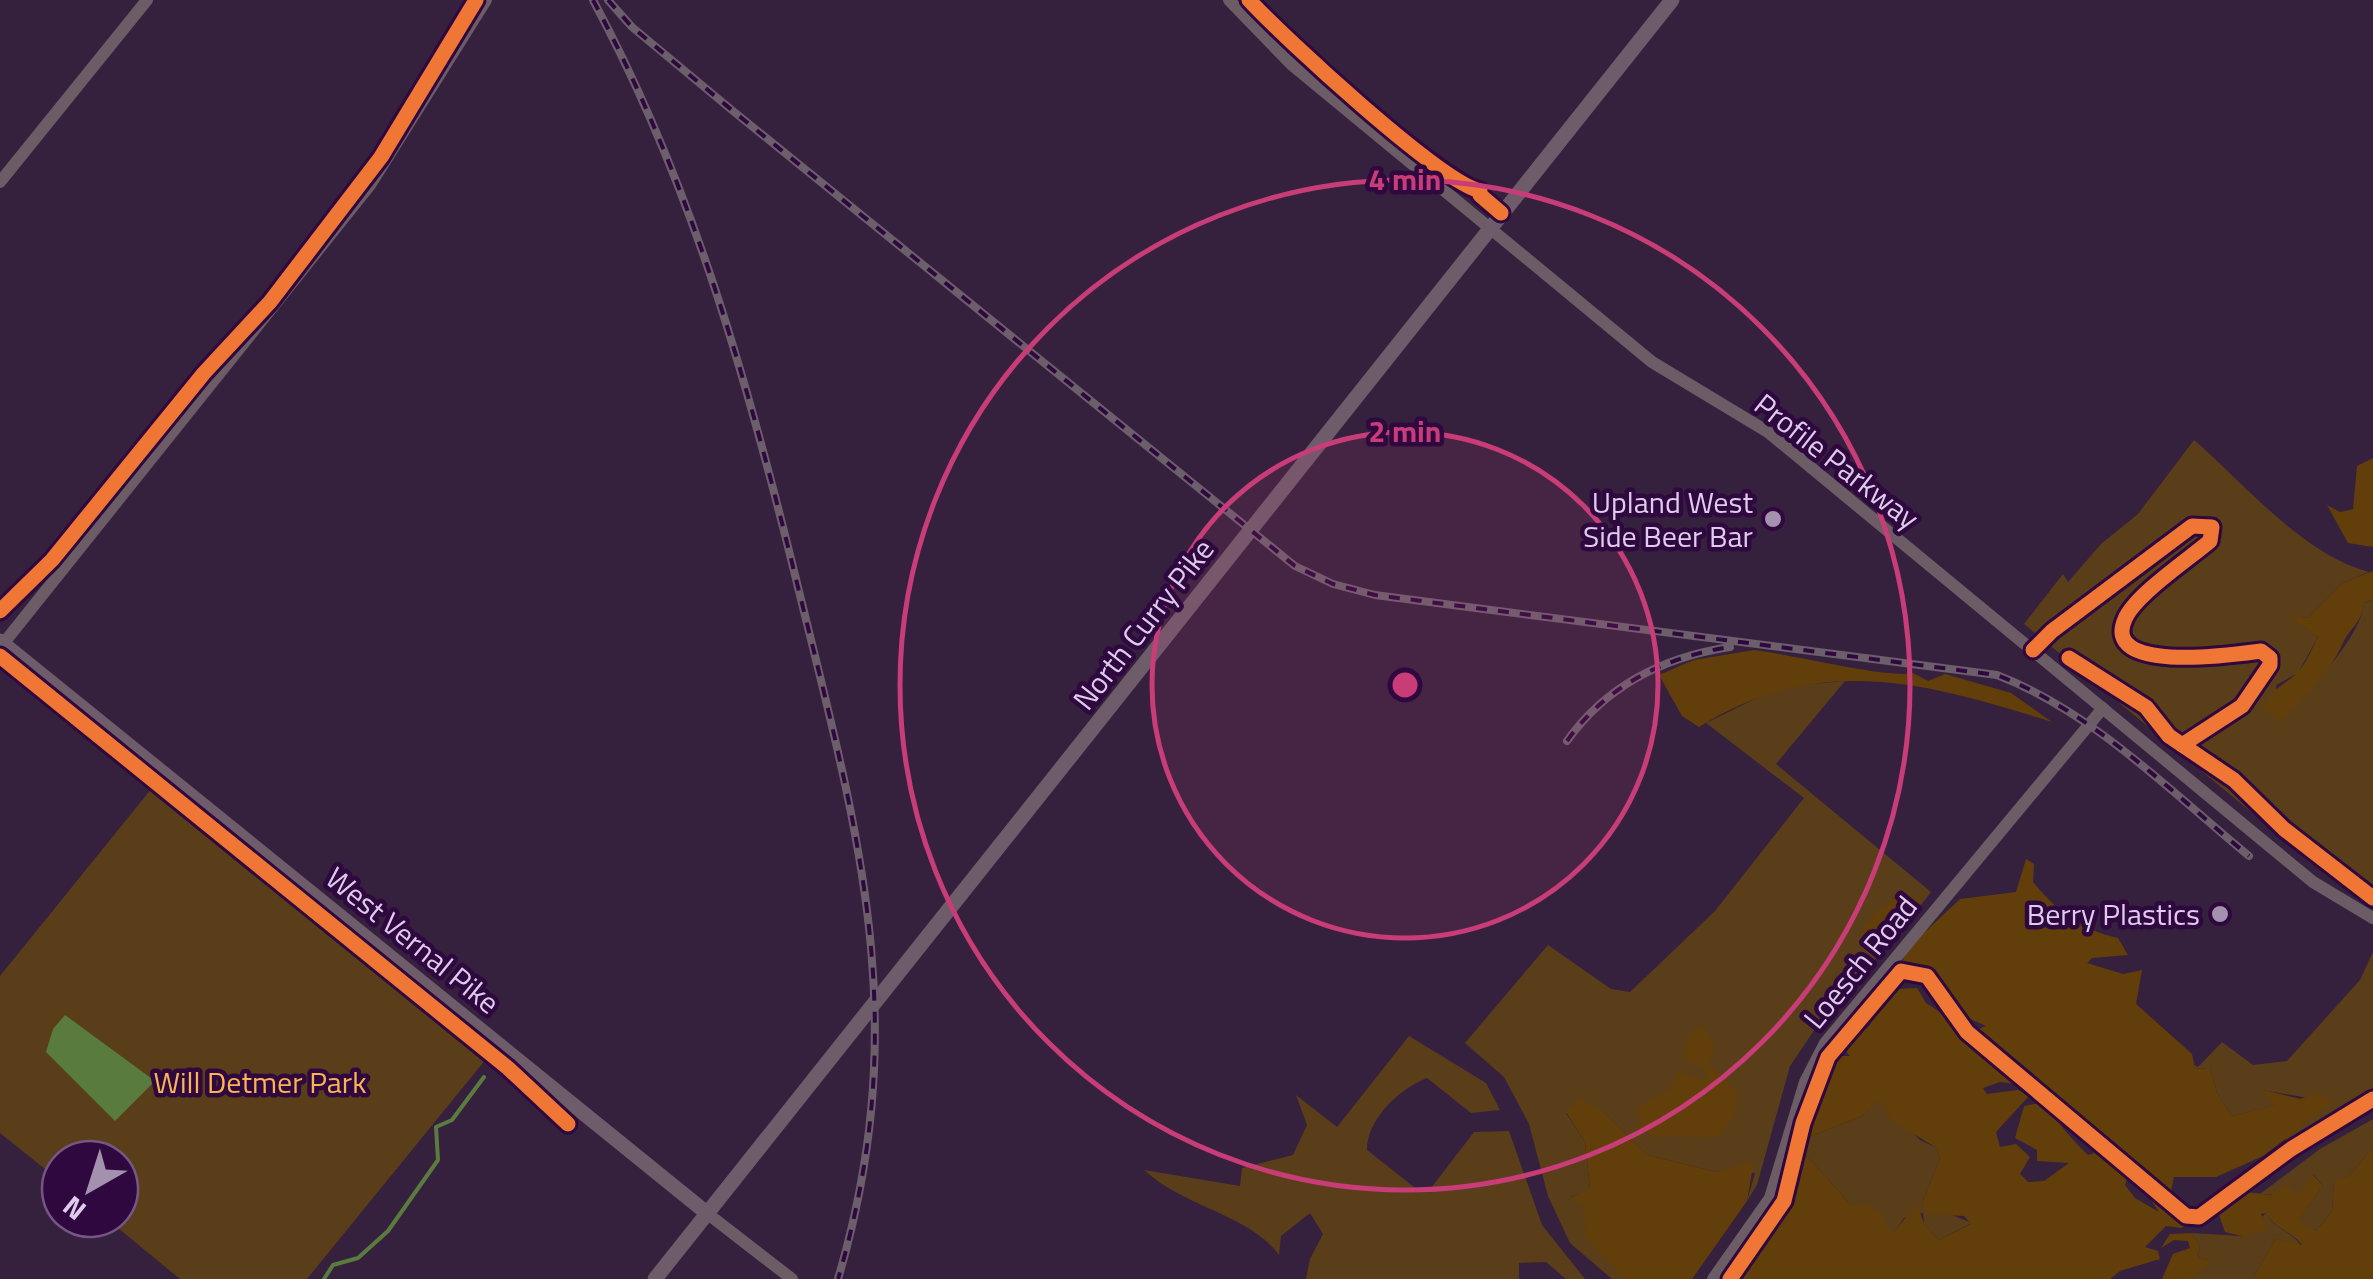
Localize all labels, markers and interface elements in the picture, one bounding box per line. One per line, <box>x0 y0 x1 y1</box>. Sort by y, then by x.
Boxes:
text: 4 min <box>1369 156 1441 202</box>
street label: Profile Parkway <box>1745 382 1929 540</box>
text: 2 min <box>1369 408 1441 454</box>
place label: Upland West Side Beer Bar <box>1583 479 1753 559</box>
marker: Upland West Side Beer Bar <box>1762 508 1784 530</box>
street label: North Curry Pike <box>1061 528 1225 720</box>
centre of rings <box>1387 667 1423 703</box>
street label: West Vernal Pike <box>316 855 510 1025</box>
street label: Loesch Road <box>1792 885 1928 1039</box>
place label: Berry Plastics <box>2027 891 2200 937</box>
marker: Berry Plastics <box>2209 903 2231 925</box>
park label: Will Detmer Park <box>153 1059 367 1105</box>
north arrow <box>40 1139 140 1239</box>
text: N <box>53 1186 95 1232</box>

